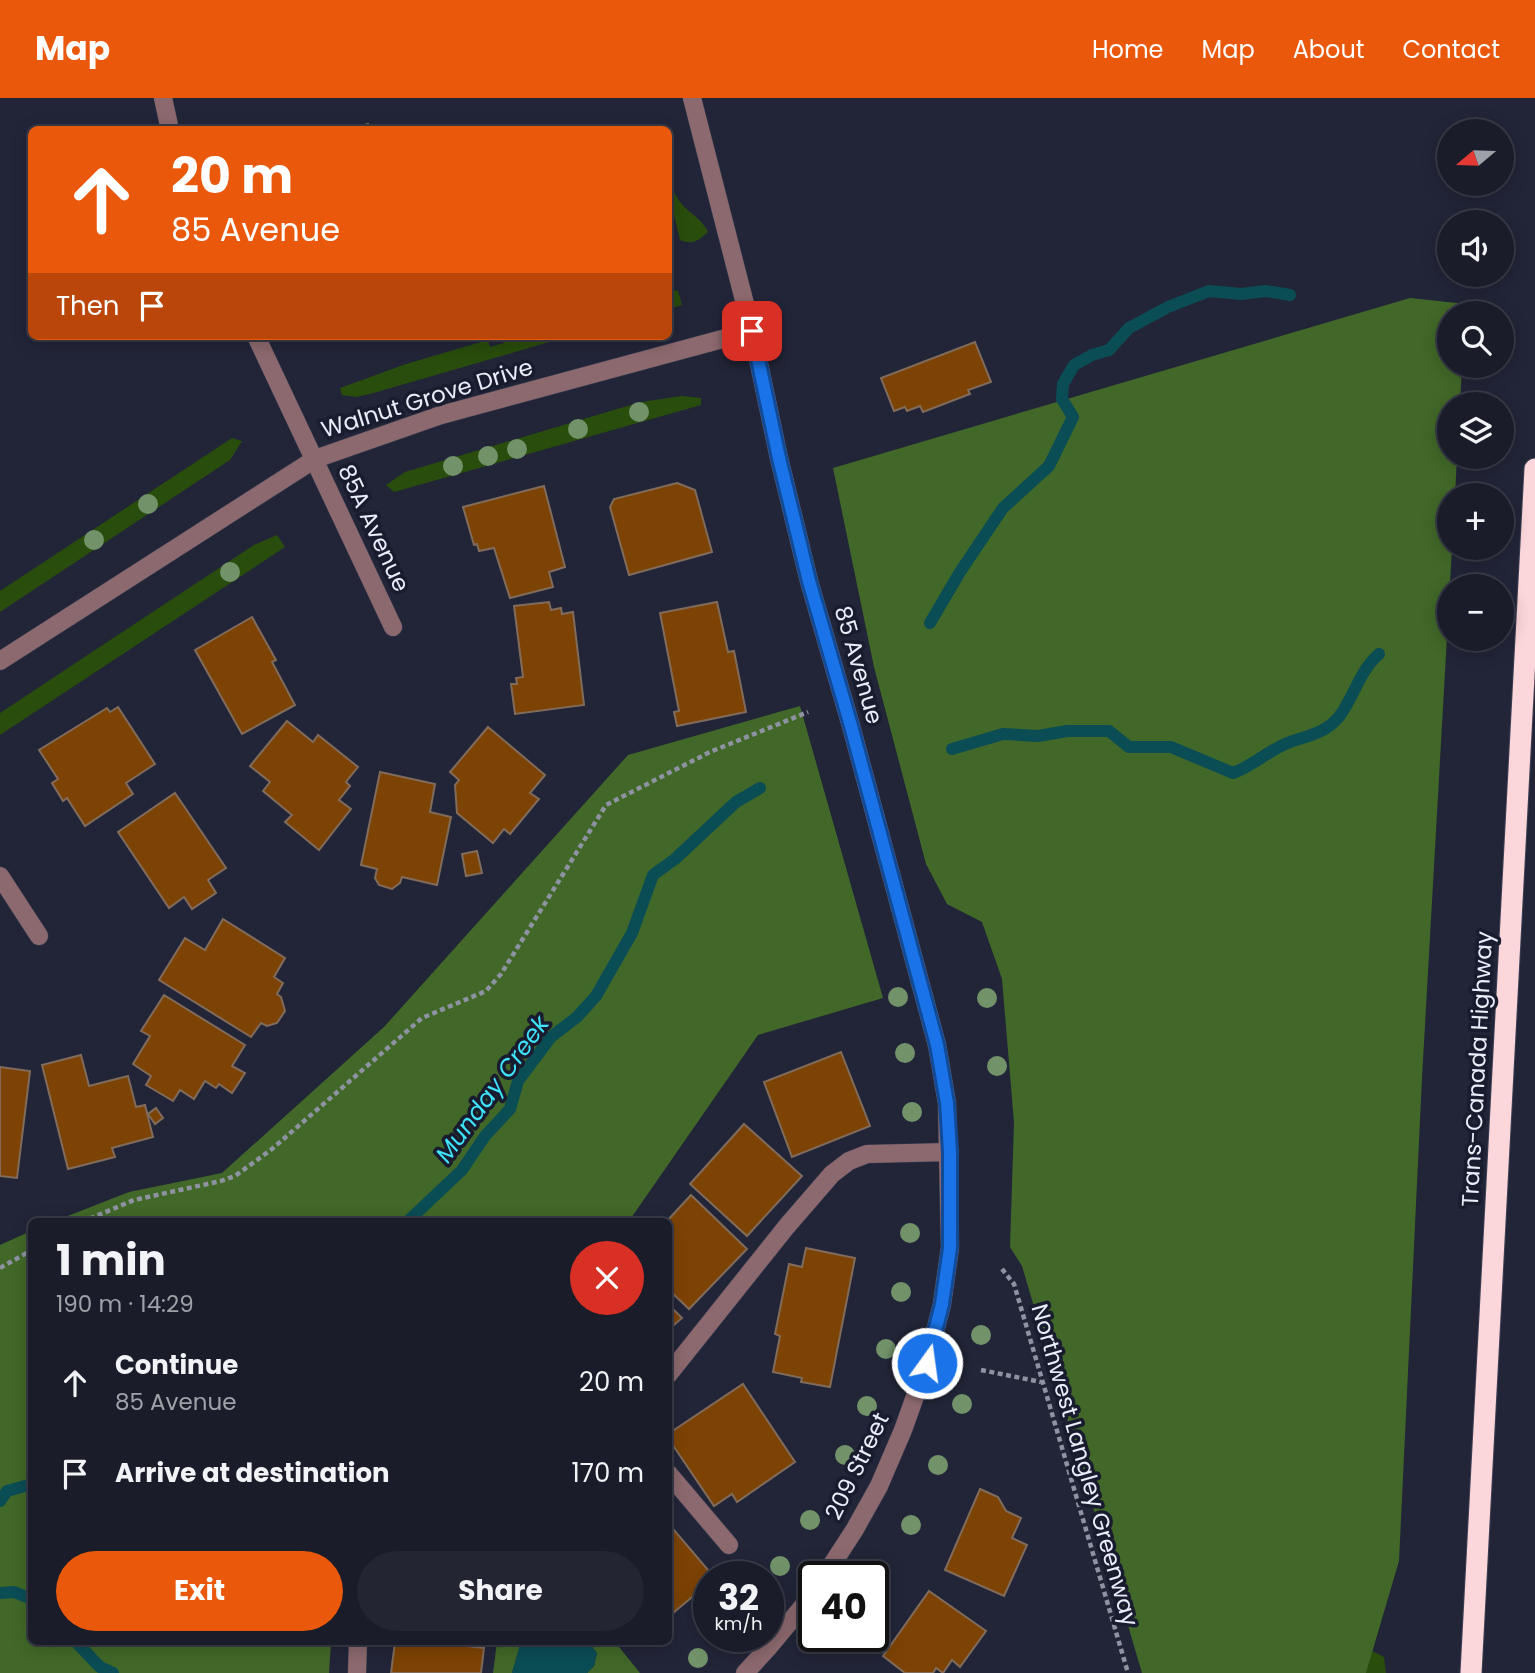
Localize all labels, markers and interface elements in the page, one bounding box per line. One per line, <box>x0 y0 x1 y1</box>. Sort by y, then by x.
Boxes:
text: Map <box>35 25 110 72</box>
text: Home <box>1092 33 1164 66</box>
text: Map <box>1202 33 1255 66</box>
text: About <box>1293 33 1364 66</box>
text: Contact <box>1402 33 1500 66</box>
north arrow <box>1437 119 1514 196</box>
map controls <box>1437 119 1514 651</box>
text: 20 m <box>171 142 293 210</box>
icon: ahead <box>56 154 147 245</box>
text: 85 Avenue <box>171 207 340 252</box>
button: sound <box>1437 210 1514 287</box>
icon: arrive <box>133 287 171 325</box>
text: Then <box>56 288 119 324</box>
pin <box>722 301 782 361</box>
button: search <box>1437 301 1514 378</box>
icon: arrive <box>733 312 771 350</box>
street label: Walnut Grove Drive <box>317 351 537 445</box>
button: layers <box>1437 392 1514 469</box>
street label: 85A Avenue <box>331 459 417 597</box>
button: + <box>1437 483 1514 560</box>
button: − <box>1437 574 1514 651</box>
street label: 85 Avenue <box>827 602 891 728</box>
street label: Trans-Canada Highway <box>1454 930 1500 1208</box>
water label: Munday Creek <box>427 1008 557 1169</box>
text: 1 min <box>56 1231 166 1290</box>
button: close <box>570 1241 644 1315</box>
text: 190 m · 14:29 <box>56 1288 194 1320</box>
street label: Northwest Langley Greenway <box>1024 1300 1146 1630</box>
position arrow <box>890 1326 964 1400</box>
text: Continue <box>115 1347 238 1383</box>
icon: ahead <box>56 1364 94 1402</box>
text: 20 m <box>579 1364 644 1400</box>
text: 85 Avenue <box>115 1386 236 1418</box>
street label: 209 Street <box>817 1407 897 1525</box>
icon: arrive <box>56 1455 94 1493</box>
text: Arrive at destination <box>115 1455 390 1491</box>
text: 170 m <box>571 1455 644 1491</box>
button: Exit <box>56 1551 343 1631</box>
button: Share <box>357 1551 644 1631</box>
speed limit sign: 40 <box>798 1561 889 1652</box>
text: 32 <box>718 1573 759 1622</box>
text: km/h <box>715 1611 762 1636</box>

